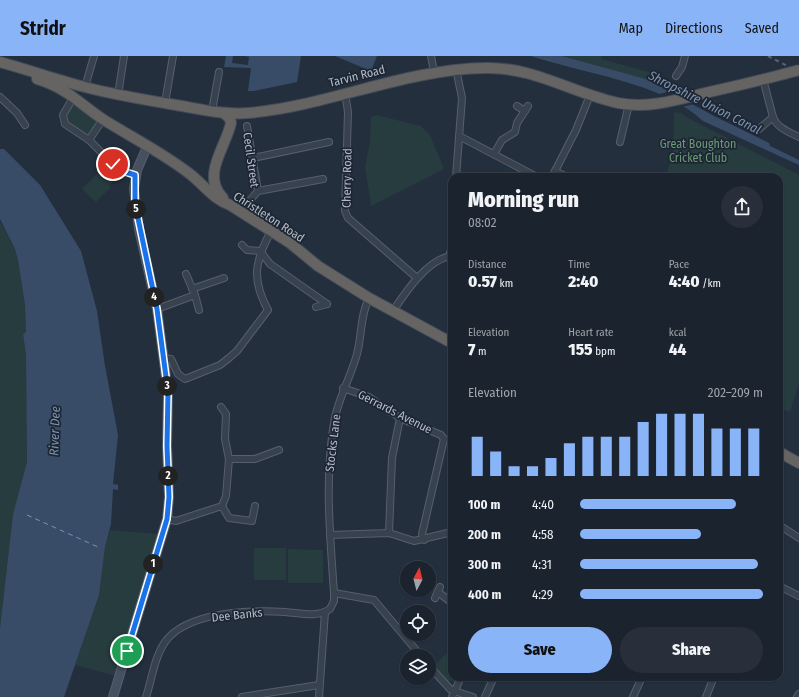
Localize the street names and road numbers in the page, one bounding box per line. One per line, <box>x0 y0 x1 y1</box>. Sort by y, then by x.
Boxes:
street label: Tarvin Road <box>327 62 387 90</box>
street label: Cecil Street <box>240 132 262 188</box>
street label: Cherry Road <box>339 148 355 208</box>
street label: Christleton Road <box>231 189 307 245</box>
street label: Gerrards Avenue <box>356 387 434 437</box>
street label: Stocks Lane <box>323 413 343 473</box>
street label: Dee Banks <box>211 605 263 625</box>

